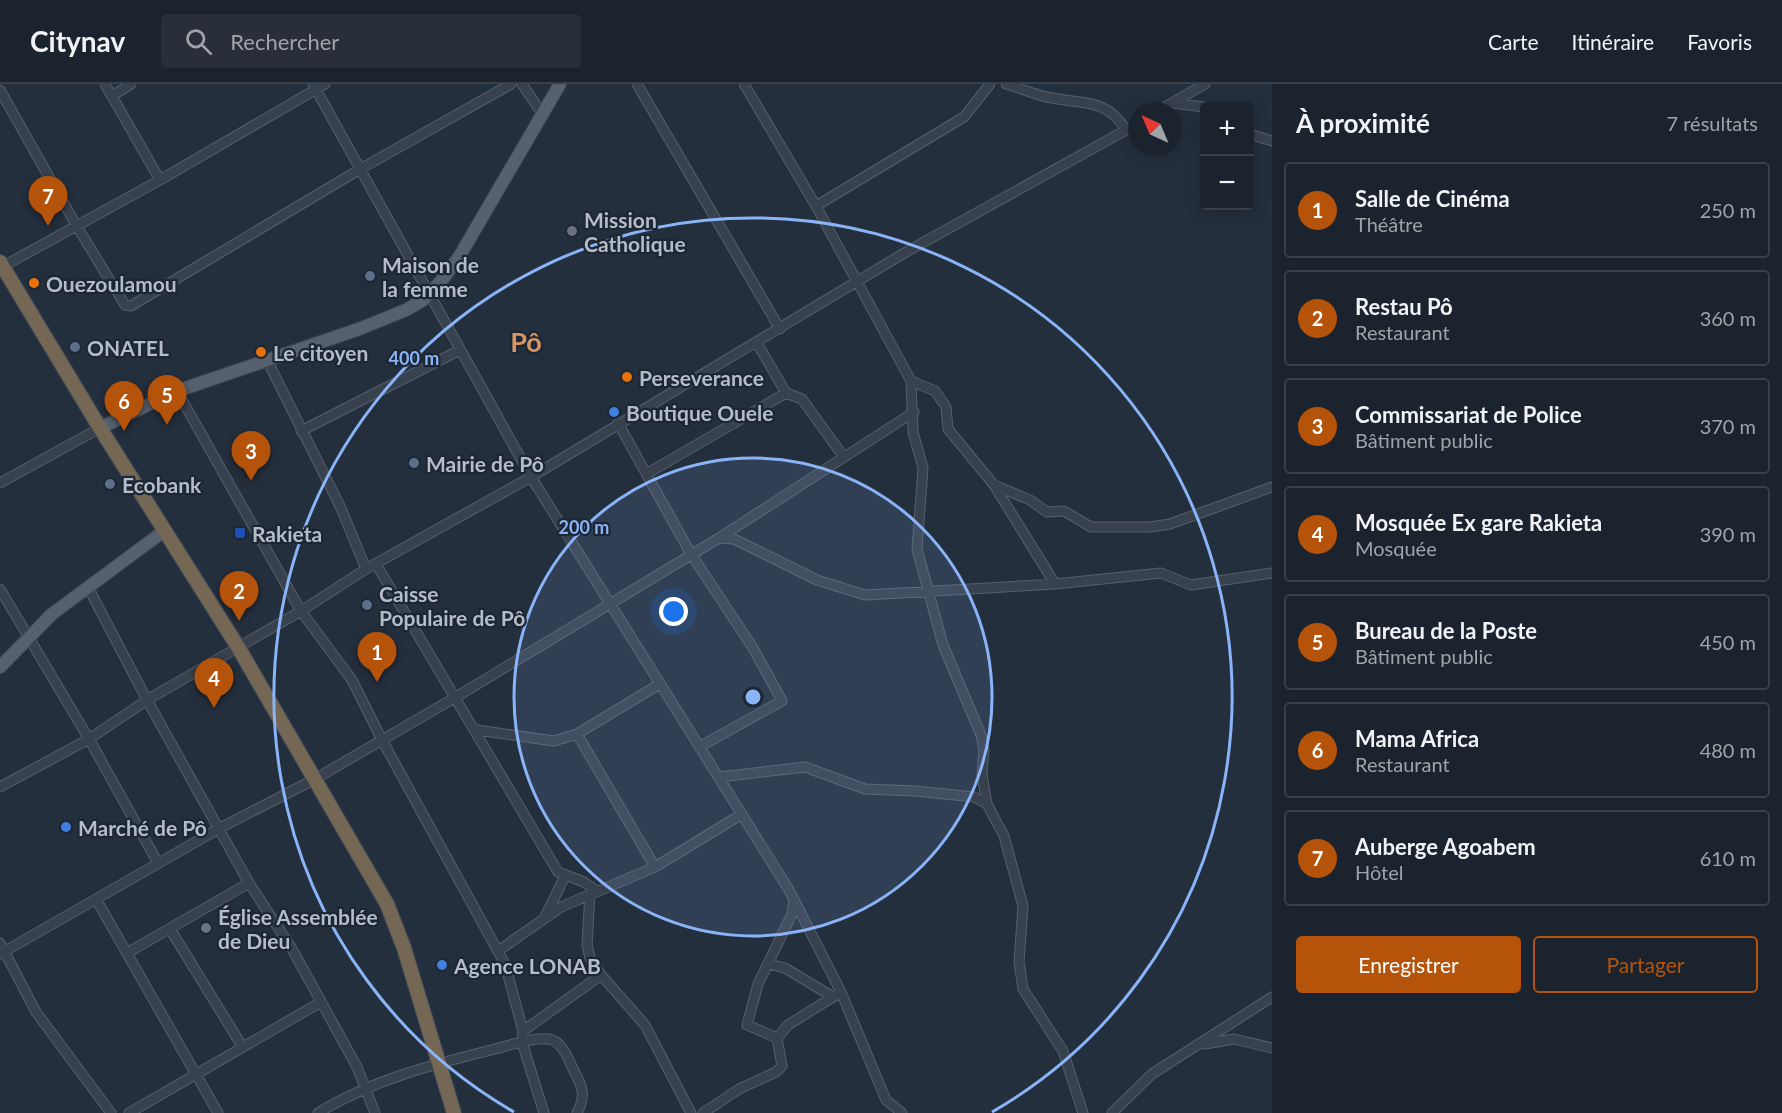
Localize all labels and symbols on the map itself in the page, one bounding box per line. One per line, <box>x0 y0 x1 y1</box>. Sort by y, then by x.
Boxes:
north arrow <box>1128 102 1182 156</box>
pin: 7 <box>28 176 68 226</box>
place label: Mission Catholique <box>584 207 686 256</box>
marker: Mission Catholique <box>565 224 579 238</box>
place label: Maison de la femme <box>382 252 479 301</box>
marker: Maison de la femme <box>363 269 377 283</box>
place label: Ouezoulamou <box>46 271 177 296</box>
marker: Ouezoulamou <box>27 276 41 290</box>
district label: Pô <box>510 325 542 358</box>
place label: ONATEL <box>87 335 169 360</box>
marker: ONATEL <box>68 340 82 354</box>
place label: Le citoyen <box>273 340 368 365</box>
marker: Le citoyen <box>254 345 268 359</box>
text: 400 m <box>389 347 439 369</box>
place label: Perseverance <box>639 365 764 390</box>
marker: Perseverance <box>620 370 634 384</box>
pin: 5 <box>148 376 186 425</box>
pin: 6 <box>104 382 144 431</box>
place label: Boutique Ouele <box>626 400 774 425</box>
marker: Boutique Ouele <box>607 405 621 419</box>
pin: 3 <box>232 432 270 481</box>
place label: Mairie de Pô <box>426 451 544 476</box>
marker: Mairie de Pô <box>407 456 421 470</box>
place label: Ecobank <box>122 472 202 497</box>
marker: Ecobank <box>103 477 117 491</box>
text: 200 m <box>559 516 609 538</box>
place label: Rakieta <box>252 521 322 546</box>
marker: Rakieta <box>233 526 247 540</box>
pin: 2 <box>220 572 258 621</box>
place label: Caisse Populaire de Pô <box>379 581 525 630</box>
your location <box>659 597 688 626</box>
marker: Caisse Populaire de Pô <box>360 598 374 612</box>
pin: 1 <box>358 632 397 682</box>
pin: 4 <box>194 658 234 708</box>
centre of rings <box>743 687 763 707</box>
place label: Marché de Pô <box>78 815 207 840</box>
marker: Marché de Pô <box>59 820 73 834</box>
place label: Église Assemblée de Dieu <box>218 904 378 953</box>
marker: Église Assemblée de Dieu <box>199 921 213 935</box>
place label: Agence LONAB <box>453 953 601 978</box>
marker: Agence LONAB <box>435 958 449 972</box>

